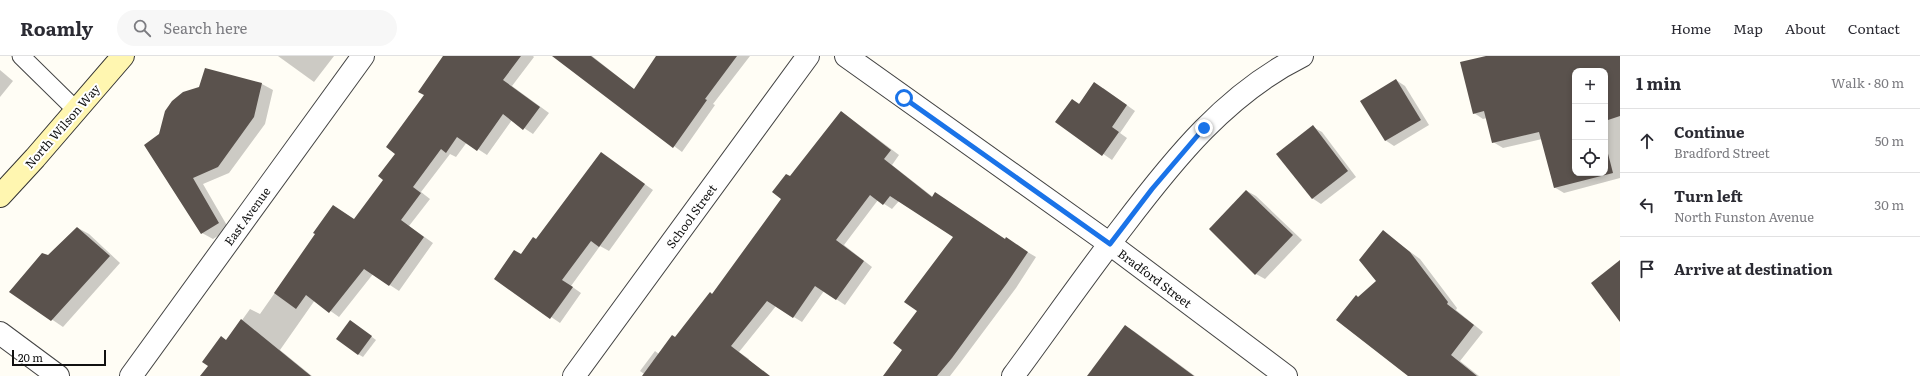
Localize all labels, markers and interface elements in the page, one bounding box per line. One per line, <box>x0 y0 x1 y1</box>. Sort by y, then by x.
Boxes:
search box <box>117 10 397 46</box>
text: Roamly <box>20 14 93 42</box>
text: Search here <box>163 16 247 39</box>
icon: search <box>131 17 153 39</box>
text: Home <box>1671 18 1711 38</box>
text: Map <box>1733 18 1763 38</box>
text: About <box>1785 18 1826 38</box>
text: Contact <box>1848 18 1900 38</box>
map controls <box>1572 68 1608 176</box>
button: + <box>1572 68 1608 104</box>
text: 1 min <box>1636 70 1681 95</box>
text: Walk · 80 m <box>1831 73 1904 92</box>
street label: North Wilson Way <box>20 80 104 172</box>
route start <box>895 89 913 107</box>
button: − <box>1572 104 1608 140</box>
route end <box>1195 119 1213 137</box>
text: Continue <box>1674 120 1744 143</box>
icon: ahead <box>1636 130 1658 152</box>
text: 50 m <box>1875 131 1904 150</box>
button: locate <box>1572 140 1608 176</box>
text: Bradford Street <box>1674 143 1770 162</box>
street label: School Street <box>662 180 721 252</box>
street label: East Avenue <box>220 183 274 249</box>
text: Turn left <box>1674 184 1743 207</box>
icon: left <box>1636 194 1658 216</box>
text: 30 m <box>1874 195 1904 214</box>
text: North Funston Avenue <box>1674 207 1814 226</box>
street label: Bradford Street <box>1114 244 1196 312</box>
text: Arrive at destination <box>1674 257 1833 280</box>
icon: arrive <box>1636 258 1658 280</box>
scale bar <box>12 348 106 367</box>
text: 20 m <box>18 349 43 365</box>

